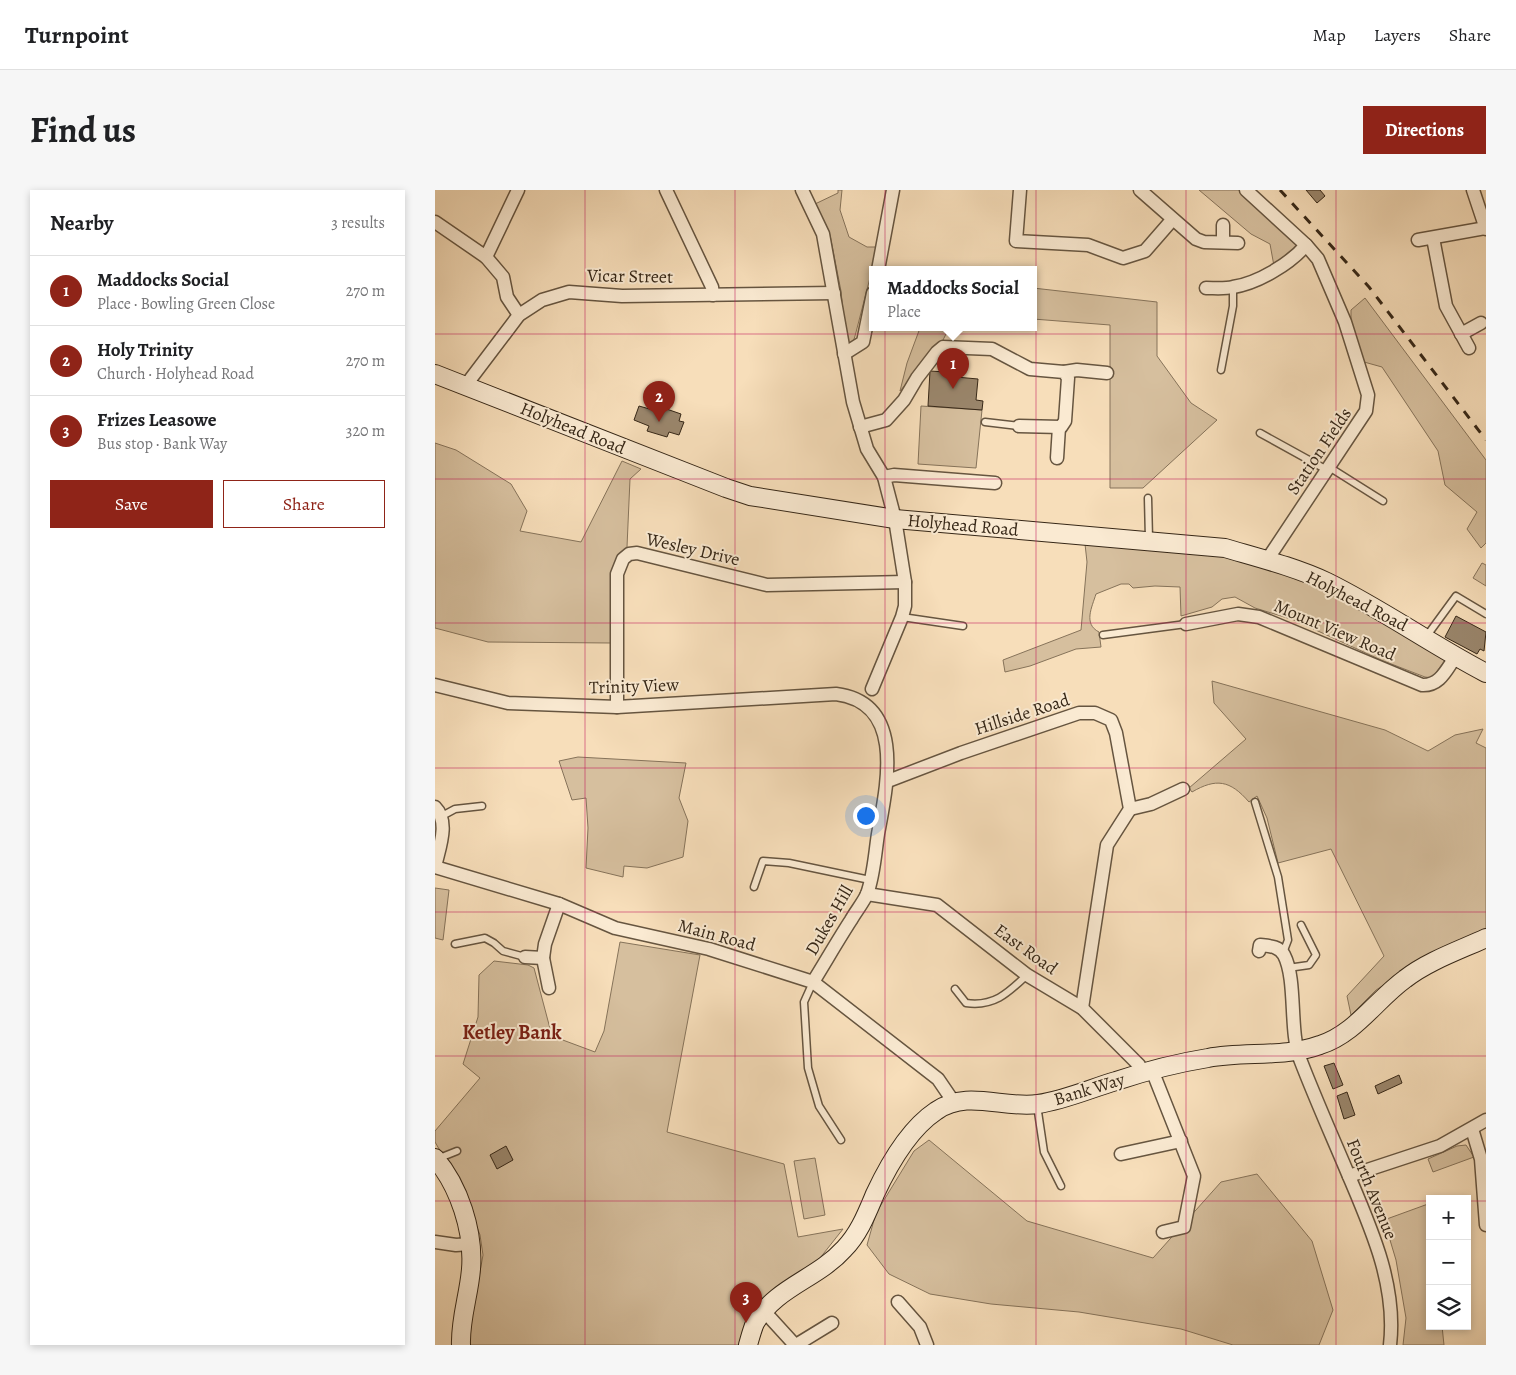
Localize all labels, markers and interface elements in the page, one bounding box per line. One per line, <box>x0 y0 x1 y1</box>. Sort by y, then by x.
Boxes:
text: Turnpoint <box>25 19 129 51</box>
text: Map <box>1313 23 1346 47</box>
text: Layers <box>1374 23 1421 47</box>
text: Share <box>1449 23 1491 47</box>
text: Find us <box>30 106 136 154</box>
button: Directions <box>1363 106 1486 154</box>
text: Nearby <box>50 209 113 237</box>
text: 3 results <box>331 212 385 234</box>
street label: Vicar Street <box>586 263 673 289</box>
popup <box>869 266 1037 331</box>
text: Maddocks Social <box>97 267 229 293</box>
text: Maddocks Social <box>887 275 1019 301</box>
text: 1 <box>63 280 69 302</box>
text: 270 m <box>346 280 385 302</box>
text: Place · Bowling Green Close <box>97 293 275 315</box>
text: Place <box>887 301 921 323</box>
text: Holy Trinity <box>97 337 193 363</box>
pin: 1 <box>937 348 969 389</box>
text: 2 <box>62 350 70 372</box>
text: 270 m <box>346 350 385 372</box>
text: Church · Holyhead Road <box>97 363 254 385</box>
pin: 2 <box>643 381 675 422</box>
street label: Holyhead Road <box>517 396 629 460</box>
street label: Station Fields <box>1281 403 1357 499</box>
text: Frizes Leasowe <box>97 407 216 433</box>
text: 3 <box>63 420 69 442</box>
text: 320 m <box>346 420 385 442</box>
text: Bus stop · Bank Way <box>97 433 227 455</box>
button: Save <box>50 480 213 528</box>
button: Share <box>223 480 385 528</box>
street label: Holyhead Road <box>906 508 1020 542</box>
street label: Wesley Drive <box>643 526 742 571</box>
street label: Holyhead Road <box>1302 565 1412 637</box>
street label: Mount View Road <box>1270 594 1400 667</box>
street label: Trinity View <box>589 672 680 700</box>
street label: Hillside Road <box>972 687 1073 741</box>
your location <box>853 803 879 829</box>
street label: Dukes Hill <box>799 880 859 959</box>
street label: Main Road <box>676 913 759 957</box>
street label: East Road <box>989 918 1063 980</box>
district label: Ketley Bank <box>462 1019 562 1046</box>
street label: Bank Way <box>1051 1067 1128 1111</box>
street label: Fourth Avenue <box>1341 1135 1403 1243</box>
map controls <box>1426 1195 1471 1330</box>
button: + <box>1426 1195 1471 1240</box>
button: − <box>1426 1240 1471 1285</box>
pin: 3 <box>730 1282 762 1323</box>
button: layers <box>1426 1285 1471 1330</box>

